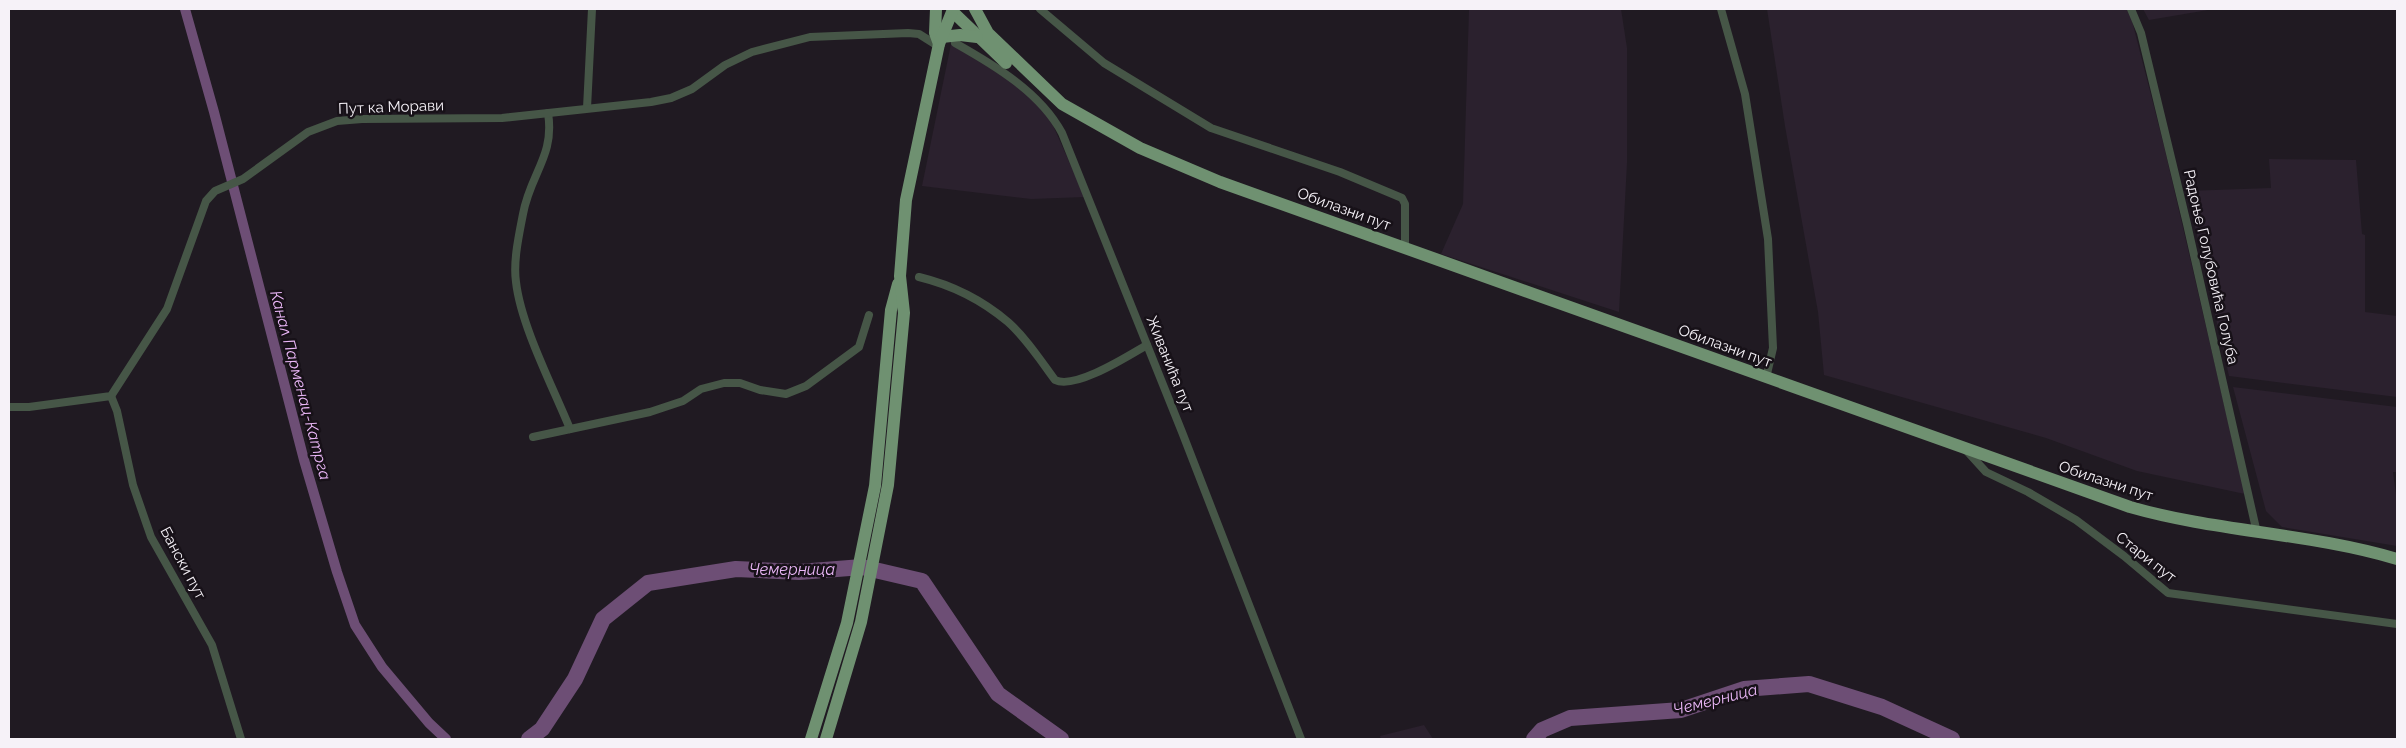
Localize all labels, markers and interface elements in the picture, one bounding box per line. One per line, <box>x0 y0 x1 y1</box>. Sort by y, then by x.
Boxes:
street label: Пут ка Морави <box>338 96 444 118</box>
street label: Радоње Голубовића Голуба <box>2180 168 2242 366</box>
street label: Обилазни пут <box>1295 184 1393 234</box>
water label: Канал Парменац-Катрга <box>266 288 335 482</box>
street label: Живанића пут <box>1143 313 1197 415</box>
street label: Обилазни пут <box>1676 321 1774 371</box>
street label: Обилазни пут <box>2057 457 2155 505</box>
street label: Бански пут <box>156 524 210 602</box>
street label: Стари пут <box>2112 528 2180 586</box>
water label: Чемерница <box>749 560 836 579</box>
water label: Чемерница <box>1671 680 1760 719</box>

